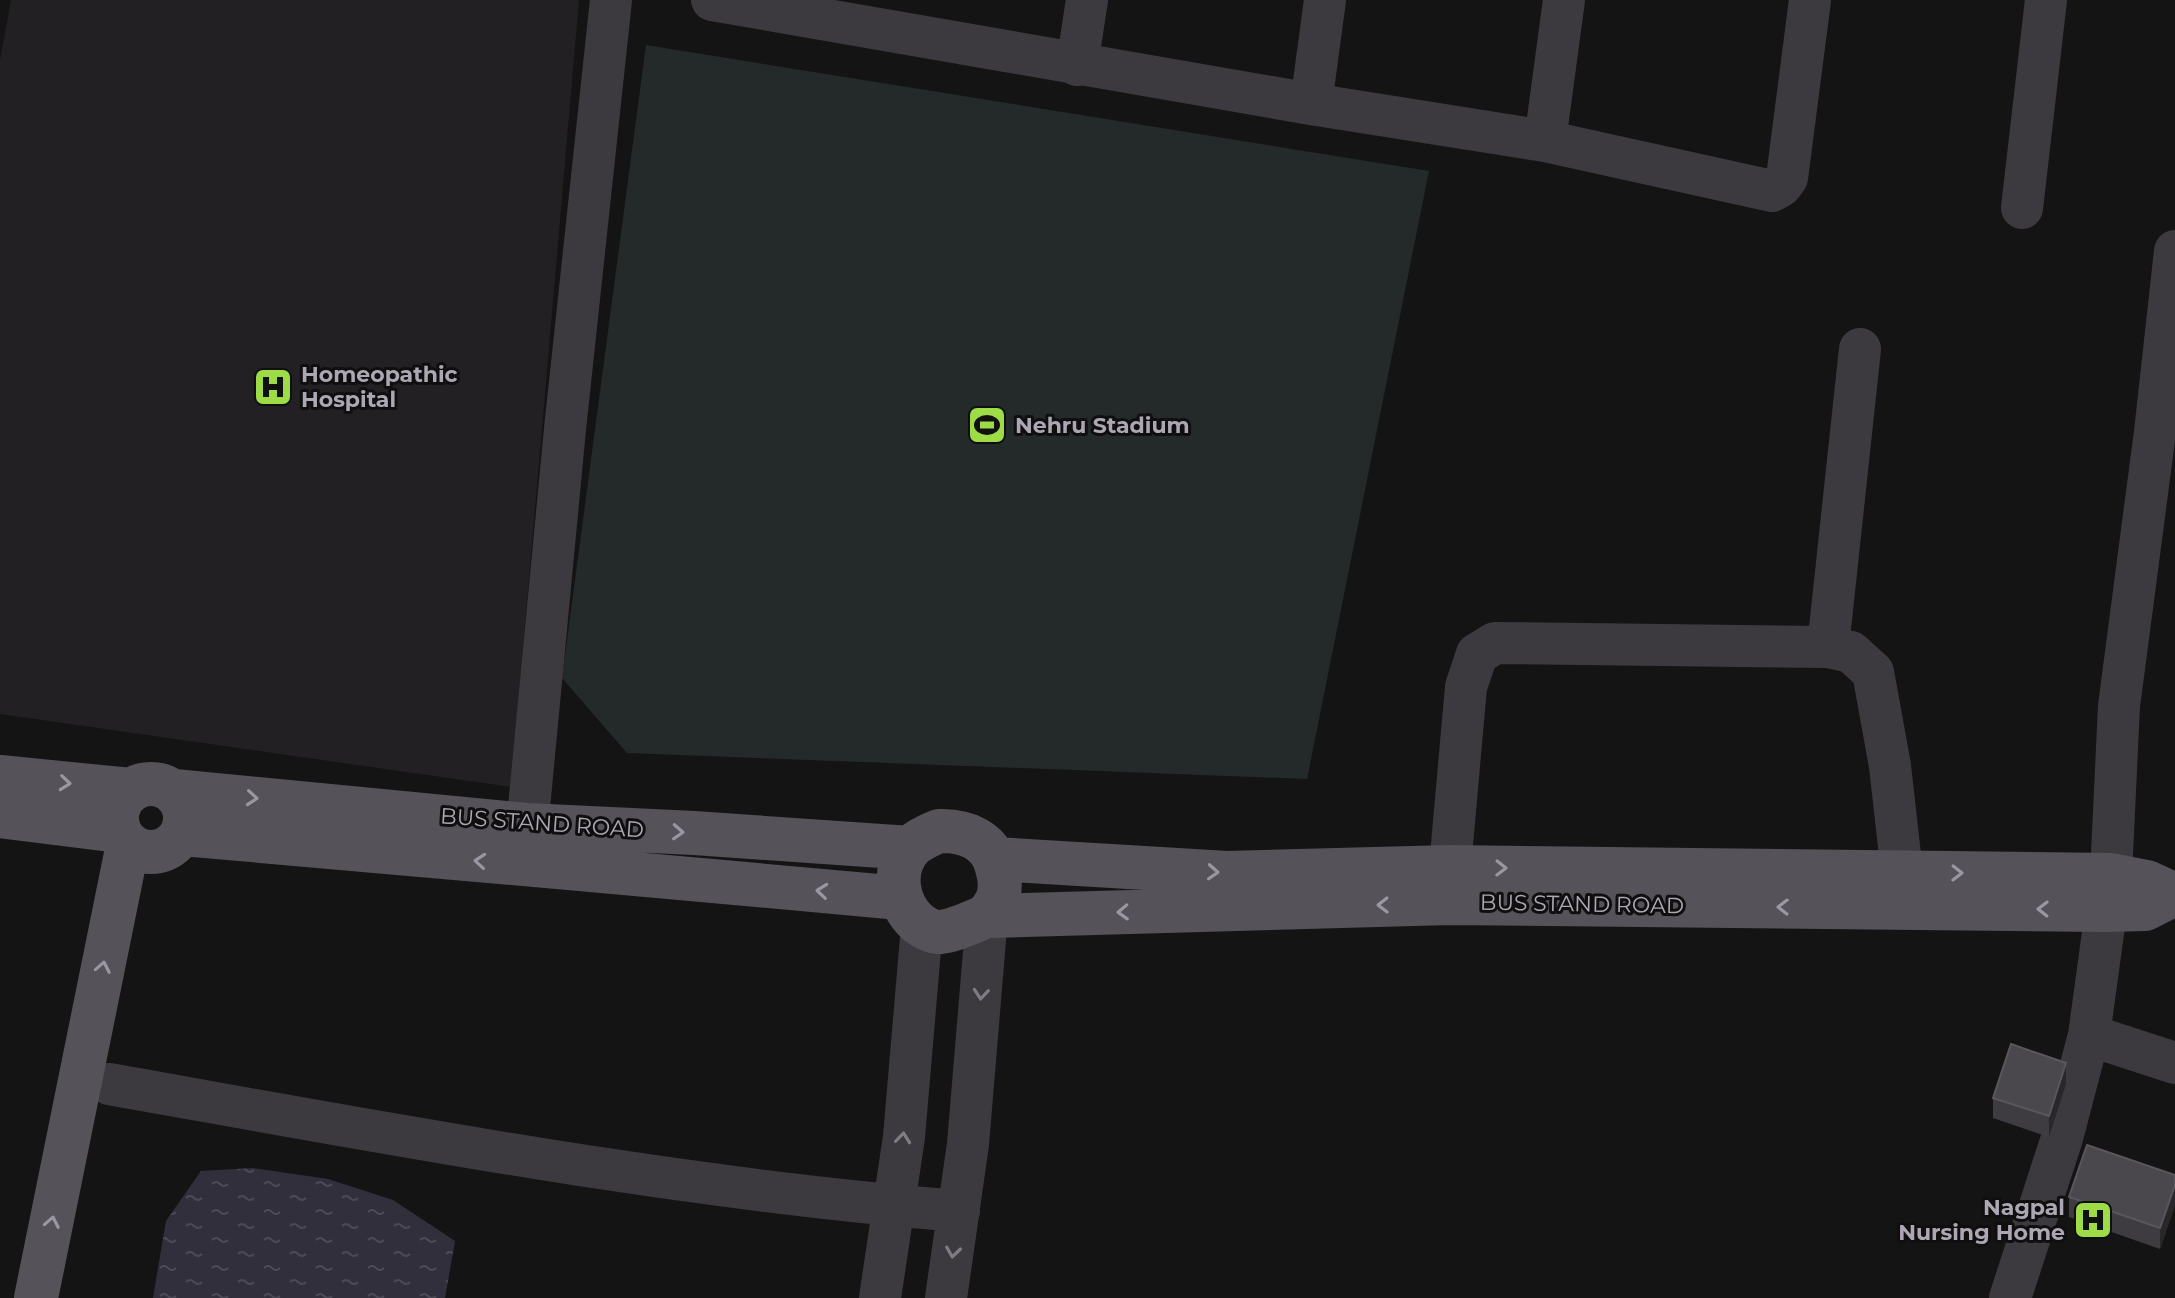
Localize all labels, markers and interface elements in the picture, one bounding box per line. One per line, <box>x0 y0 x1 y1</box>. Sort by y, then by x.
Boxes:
place label: Homeopathic Hospital <box>301 361 458 413</box>
hospital icon: Homeopathic Hospital <box>252 366 294 408</box>
sports icon: Nehru Stadium <box>966 404 1008 446</box>
place label: Nehru Stadium <box>1015 412 1190 439</box>
one-way arrow <box>59 774 72 791</box>
one-way arrow <box>246 790 259 807</box>
street label: BUS STAND ROAD <box>439 802 645 844</box>
one-way arrow <box>673 824 685 841</box>
one-way arrow <box>473 853 486 870</box>
one-way arrow <box>1495 859 1508 877</box>
one-way arrow <box>1207 863 1220 880</box>
one-way arrow <box>1951 865 1964 882</box>
one-way arrow <box>815 882 828 899</box>
street label: BUS STAND ROAD <box>1480 889 1684 919</box>
one-way arrow <box>1376 896 1389 913</box>
one-way arrow <box>1776 898 1789 915</box>
one-way arrow <box>2036 900 2049 918</box>
one-way arrow <box>1116 903 1129 920</box>
one-way arrow <box>94 960 111 974</box>
one-way arrow <box>973 988 990 1001</box>
one-way arrow <box>895 1131 912 1144</box>
place label: Nagpal Nursing Home <box>1898 1194 2065 1246</box>
hospital icon: Nagpal Nursing Home <box>2072 1199 2114 1241</box>
one-way arrow <box>42 1215 59 1228</box>
one-way arrow <box>945 1246 962 1259</box>

